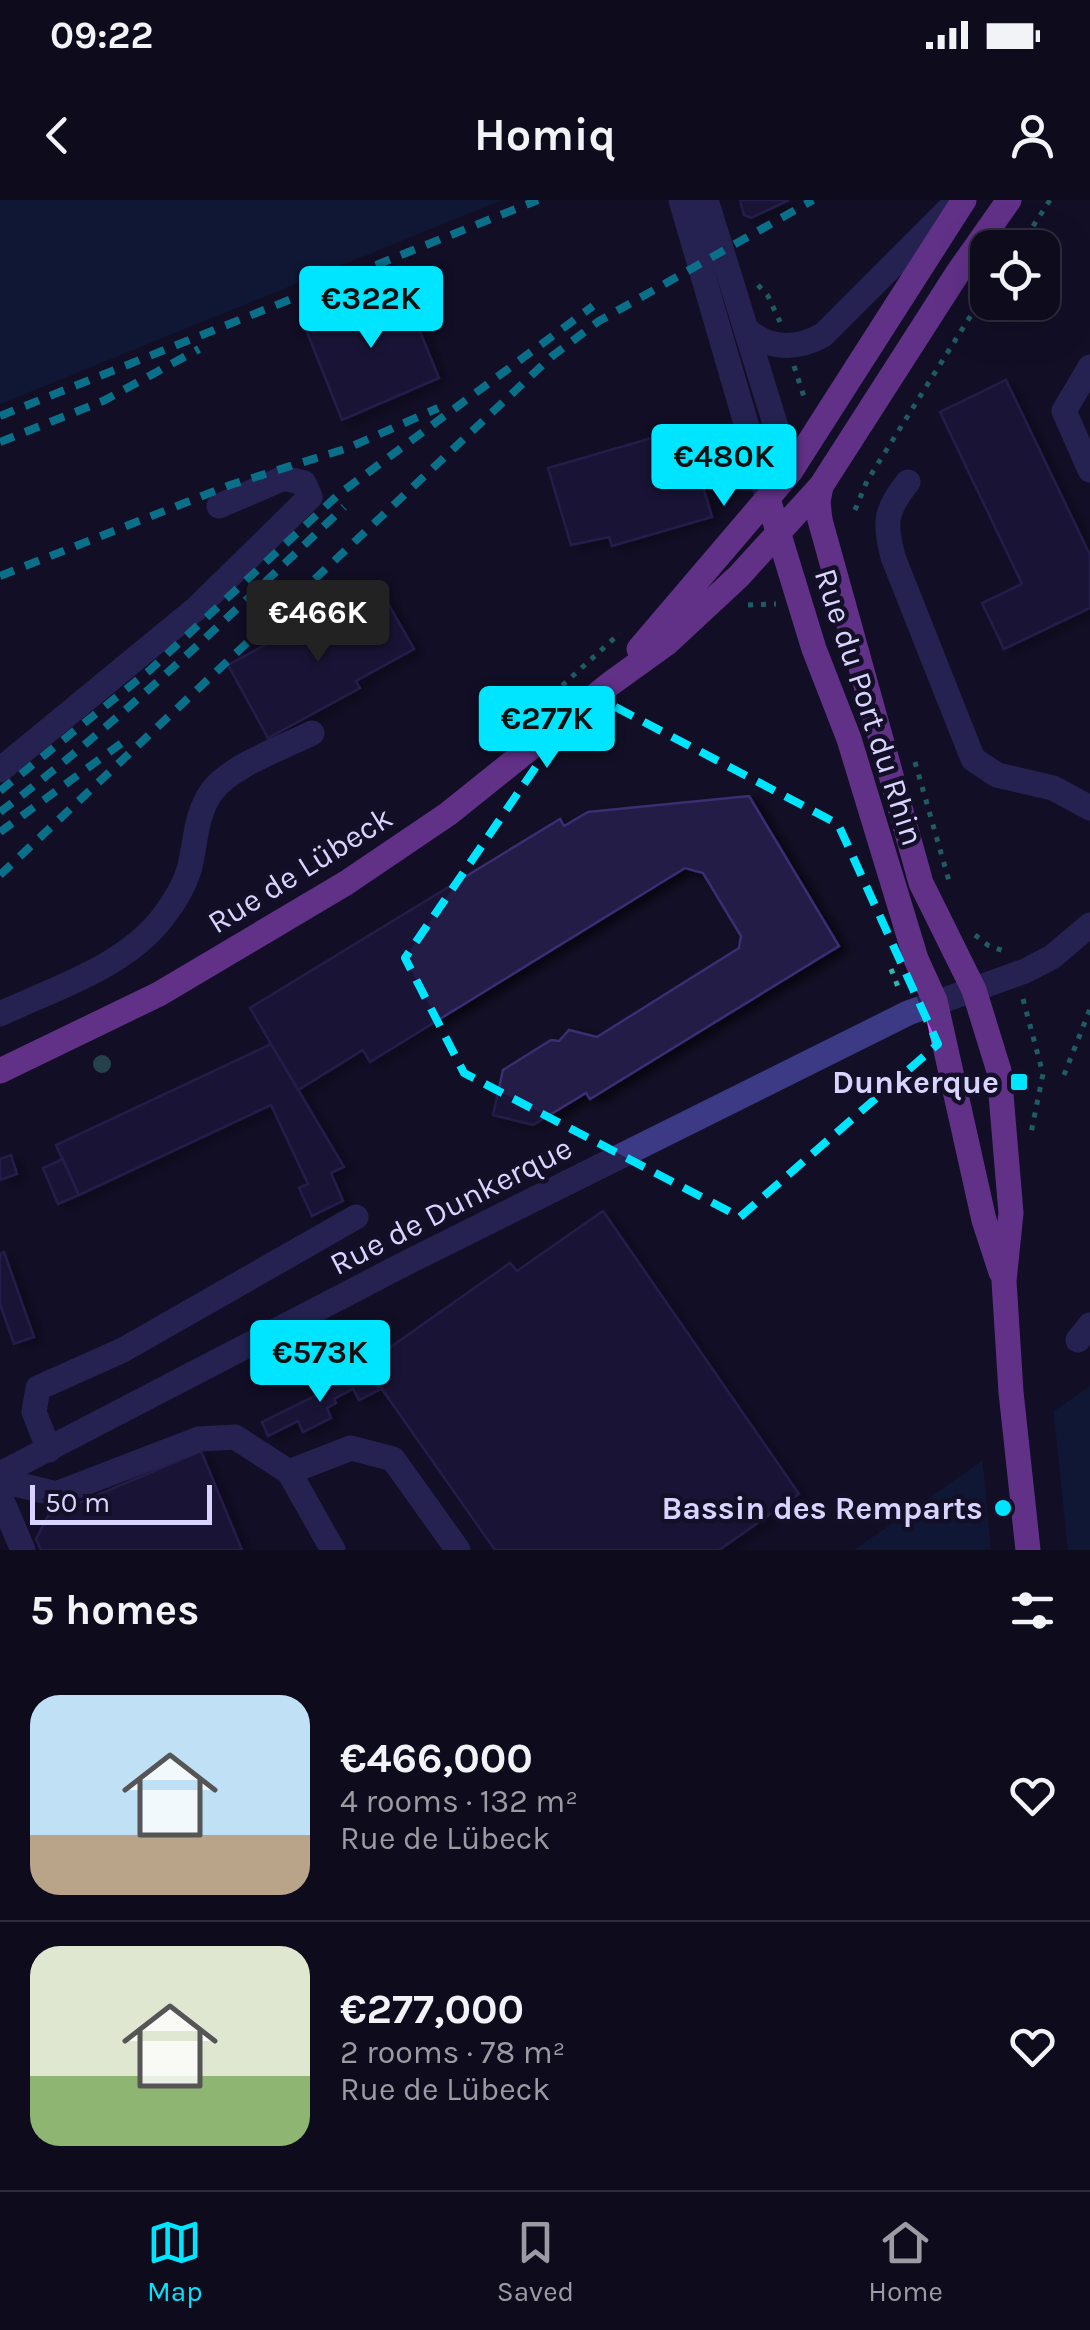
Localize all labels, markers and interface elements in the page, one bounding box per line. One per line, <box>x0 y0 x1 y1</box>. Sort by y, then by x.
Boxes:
text: 09:22 <box>50 13 153 58</box>
icon: back <box>30 108 85 163</box>
icon: person <box>1005 108 1060 163</box>
text: Homiq <box>474 109 616 161</box>
map controls <box>970 230 1060 320</box>
button: locate <box>970 230 1060 320</box>
pin: €322K <box>301 266 441 351</box>
text: €322K <box>321 280 421 317</box>
pin: €480K <box>654 424 794 509</box>
text: €480K <box>673 438 775 475</box>
street label: Rue du Port du Rhin <box>807 564 931 850</box>
pin: €466K <box>248 580 388 665</box>
text: €466K <box>268 594 368 631</box>
pin: €277K <box>477 686 617 771</box>
text: €277K <box>501 700 593 737</box>
street label: Rue de Lübeck <box>201 799 399 941</box>
place label: Dunkerque <box>832 1064 999 1101</box>
marker: Dunkerque <box>1008 1071 1030 1093</box>
street label: Rue de Dunkerque <box>324 1129 578 1283</box>
pin: €573K <box>250 1320 390 1405</box>
text: €573K <box>272 1334 368 1371</box>
scale bar <box>30 1480 212 1524</box>
text: 50 m <box>45 1486 110 1519</box>
place label: Bassin des Remparts <box>661 1490 983 1527</box>
marker: Bassin des Remparts <box>992 1497 1014 1519</box>
icon: filters <box>1005 1583 1060 1638</box>
text: 5 homes <box>30 1585 199 1635</box>
text: €466,000 <box>340 1733 533 1783</box>
icon: home <box>110 1735 230 1855</box>
icon: heart <box>1005 1768 1060 1823</box>
text: 4 rooms · 132 m² <box>340 1783 578 1820</box>
text: Rue de Lübeck <box>340 1820 550 1857</box>
text: €277,000 <box>340 1984 524 2034</box>
icon: home <box>110 1986 230 2106</box>
icon: heart <box>1005 2019 1060 2074</box>
text: 2 rooms · 78 m² <box>340 2034 565 2071</box>
text: Rue de Lübeck <box>340 2071 550 2108</box>
tab: Map <box>147 2215 203 2308</box>
tab: Saved <box>497 2215 574 2308</box>
tab: Home <box>868 2215 943 2308</box>

